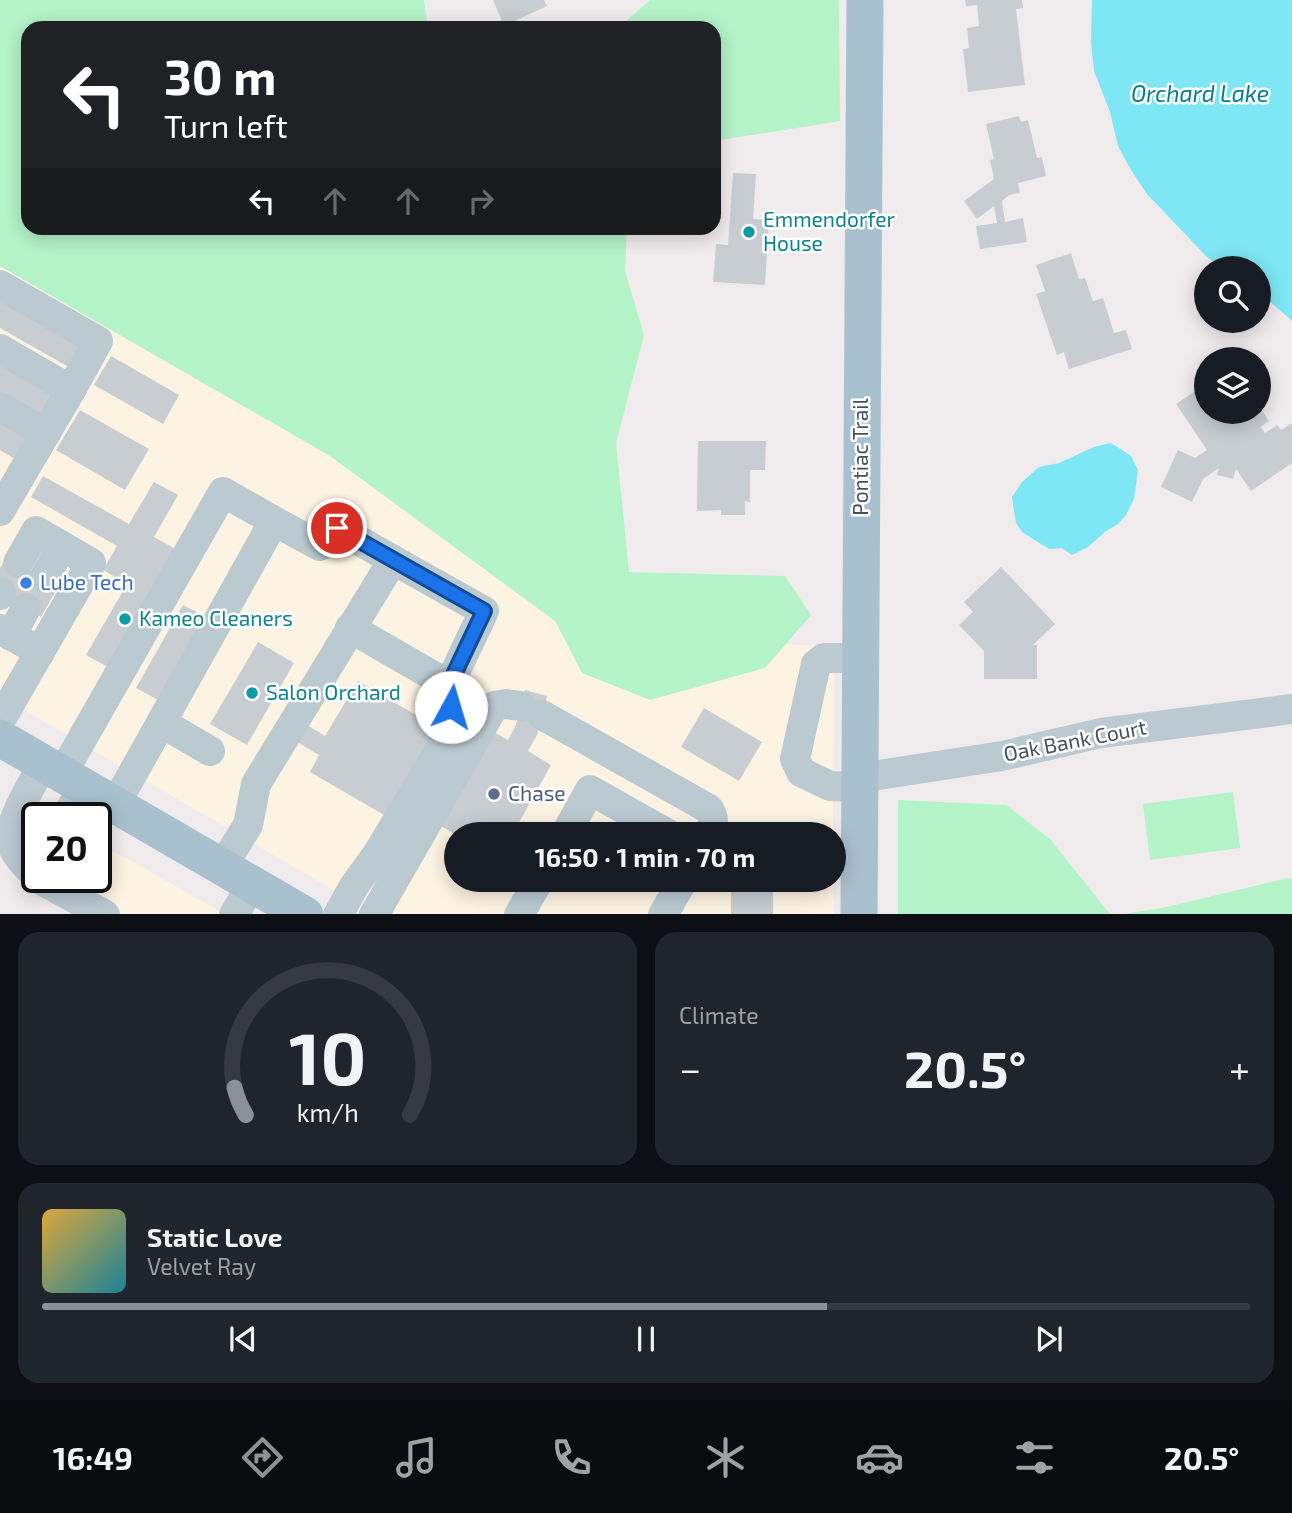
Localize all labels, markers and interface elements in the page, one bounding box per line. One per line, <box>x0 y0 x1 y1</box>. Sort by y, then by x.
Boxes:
text: 30 m <box>164 46 276 105</box>
icon: left <box>49 49 140 140</box>
water label: Orchard Lake <box>1131 79 1269 107</box>
text: Turn left <box>164 106 288 144</box>
icon: left <box>243 182 281 220</box>
icon: ahead <box>316 182 354 220</box>
icon: ahead <box>389 182 427 220</box>
icon: right <box>462 182 500 220</box>
place label: Emmendorfer House <box>763 206 896 255</box>
marker: Emmendorfer House <box>741 224 757 240</box>
map controls <box>1194 256 1271 424</box>
button: search <box>1194 256 1271 333</box>
button: layers <box>1194 347 1271 424</box>
street label: Pontiac Trail <box>847 398 872 516</box>
pin <box>307 498 367 558</box>
icon: arrive <box>318 509 356 547</box>
place label: Lube Tech <box>40 569 134 594</box>
marker: Lube Tech <box>18 575 34 591</box>
place label: Kameo Cleaners <box>139 605 293 630</box>
marker: Kameo Cleaners <box>117 611 133 627</box>
position arrow <box>414 670 488 744</box>
place label: Salon Orchard <box>266 679 401 704</box>
marker: Salon Orchard <box>244 685 260 701</box>
street label: Oak Bank Court <box>1001 713 1148 766</box>
place label: Chase <box>508 780 566 805</box>
marker: Chase <box>486 786 502 802</box>
speed limit sign: 20 <box>21 802 112 893</box>
text: 16:50 · 1 min · 70 m <box>535 841 755 872</box>
text: Climate <box>679 1001 759 1029</box>
text: 10 <box>289 1012 366 1100</box>
text: 20.5° <box>904 1036 1026 1098</box>
text: − <box>679 1045 701 1091</box>
text: + <box>1229 1045 1250 1091</box>
text: km/h <box>296 1096 359 1126</box>
text: Static Love <box>147 1221 283 1252</box>
text: Velvet Ray <box>147 1252 256 1280</box>
icon: previous <box>224 1320 262 1358</box>
icon: pause <box>627 1320 665 1358</box>
icon: next <box>1030 1320 1068 1358</box>
icon: directions <box>238 1433 287 1482</box>
icon: music <box>392 1433 441 1482</box>
icon: phone <box>547 1433 596 1482</box>
icon: climate <box>701 1433 750 1482</box>
icon: car <box>855 1433 904 1482</box>
icon: filters <box>1010 1433 1059 1482</box>
text: 16:49 <box>53 1438 133 1476</box>
text: 20.5° <box>1164 1438 1239 1476</box>

